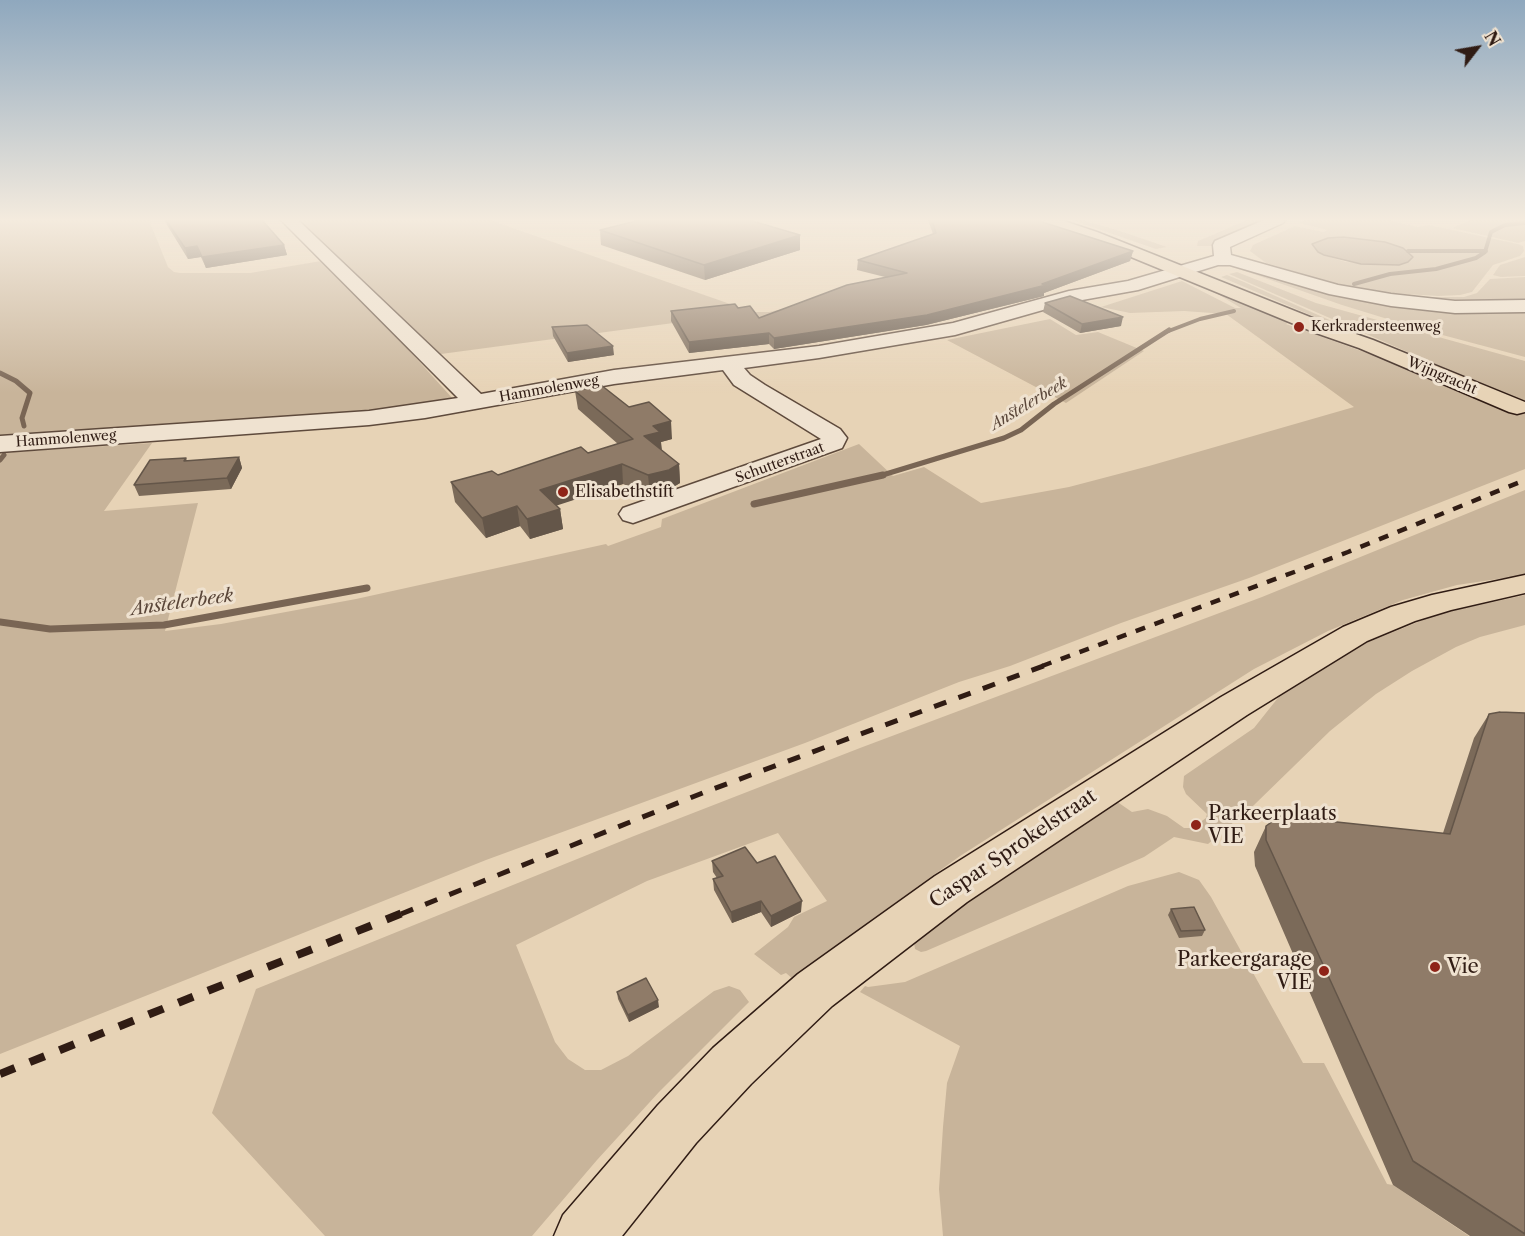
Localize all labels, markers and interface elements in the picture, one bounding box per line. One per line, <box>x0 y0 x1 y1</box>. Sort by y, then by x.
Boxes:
north arrow <box>1447 18 1507 78</box>
text: N <box>1480 28 1505 50</box>
place label: Kerkradersteenweg <box>1311 319 1440 335</box>
marker: Kerkradersteenweg <box>1292 320 1306 334</box>
street label: Wijngracht <box>1405 354 1479 398</box>
street label: Hammolenweg <box>498 372 600 406</box>
water label: Anstelerbeek <box>987 374 1071 434</box>
street label: Hammolenweg <box>15 427 117 451</box>
street label: Schutterstraat <box>733 439 827 487</box>
place label: Elisabethstift <box>575 482 674 502</box>
marker: Elisabethstift <box>556 485 570 499</box>
water label: Anstelerbeek <box>129 585 235 621</box>
street label: Caspar Sprokelstraat <box>925 784 1101 914</box>
place label: Parkeerplaats VIE <box>1208 802 1337 849</box>
marker: Parkeerplaats VIE <box>1189 818 1203 832</box>
place label: Parkeergarage VIE <box>1177 948 1312 995</box>
place label: Vie <box>1447 955 1479 979</box>
marker: Vie <box>1428 960 1442 974</box>
marker: Parkeergarage VIE <box>1317 964 1331 978</box>

